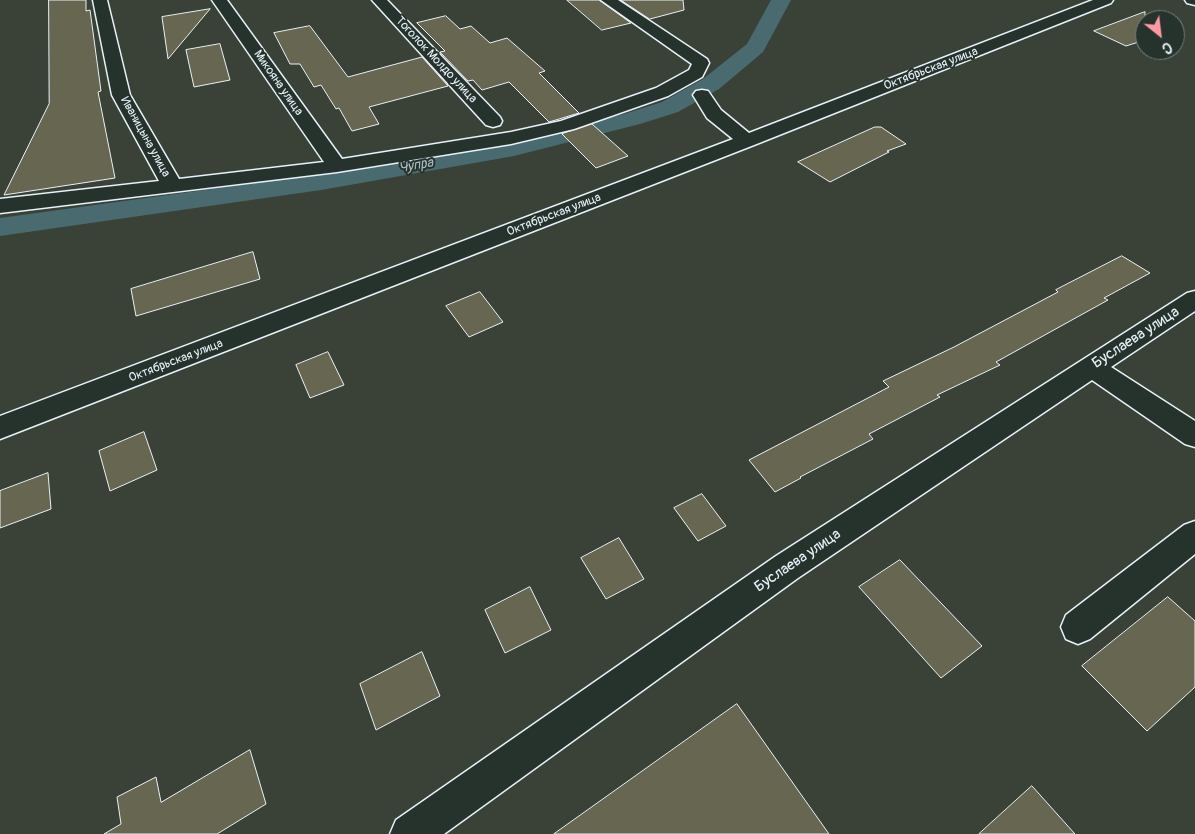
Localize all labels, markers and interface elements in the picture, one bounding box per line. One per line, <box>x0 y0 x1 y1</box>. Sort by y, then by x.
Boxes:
north arrow <box>1135 10 1185 60</box>
street label: Тоголок Молдо улица <box>392 14 480 106</box>
text: С <box>1159 38 1175 57</box>
street label: Октябрьская улица <box>882 44 980 94</box>
street label: Микояна улица <box>250 48 306 118</box>
street label: Иваницына улица <box>117 94 173 180</box>
water label: Чупра <box>397 155 435 177</box>
street label: Октябрьская улица <box>505 190 603 240</box>
street label: Буслаева улица <box>1089 303 1183 373</box>
street label: Октябрьская улица <box>127 336 225 386</box>
street label: Буслаева улица <box>751 526 845 596</box>

